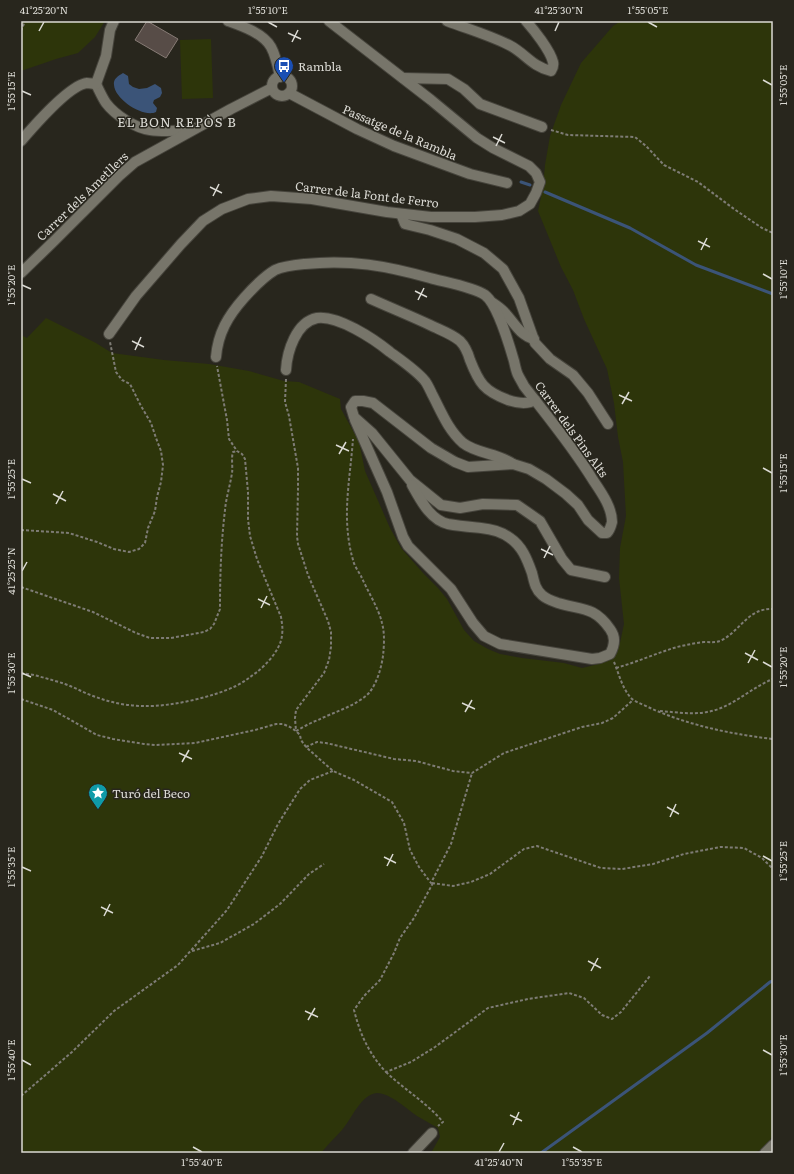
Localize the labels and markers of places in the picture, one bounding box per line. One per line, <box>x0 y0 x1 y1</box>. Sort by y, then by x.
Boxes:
bus stop icon: Rambla <box>273 55 295 83</box>
place label: Rambla <box>298 57 342 75</box>
place icon: Turó del Beco <box>87 782 109 810</box>
place label: Turó del Beco <box>112 784 190 802</box>

